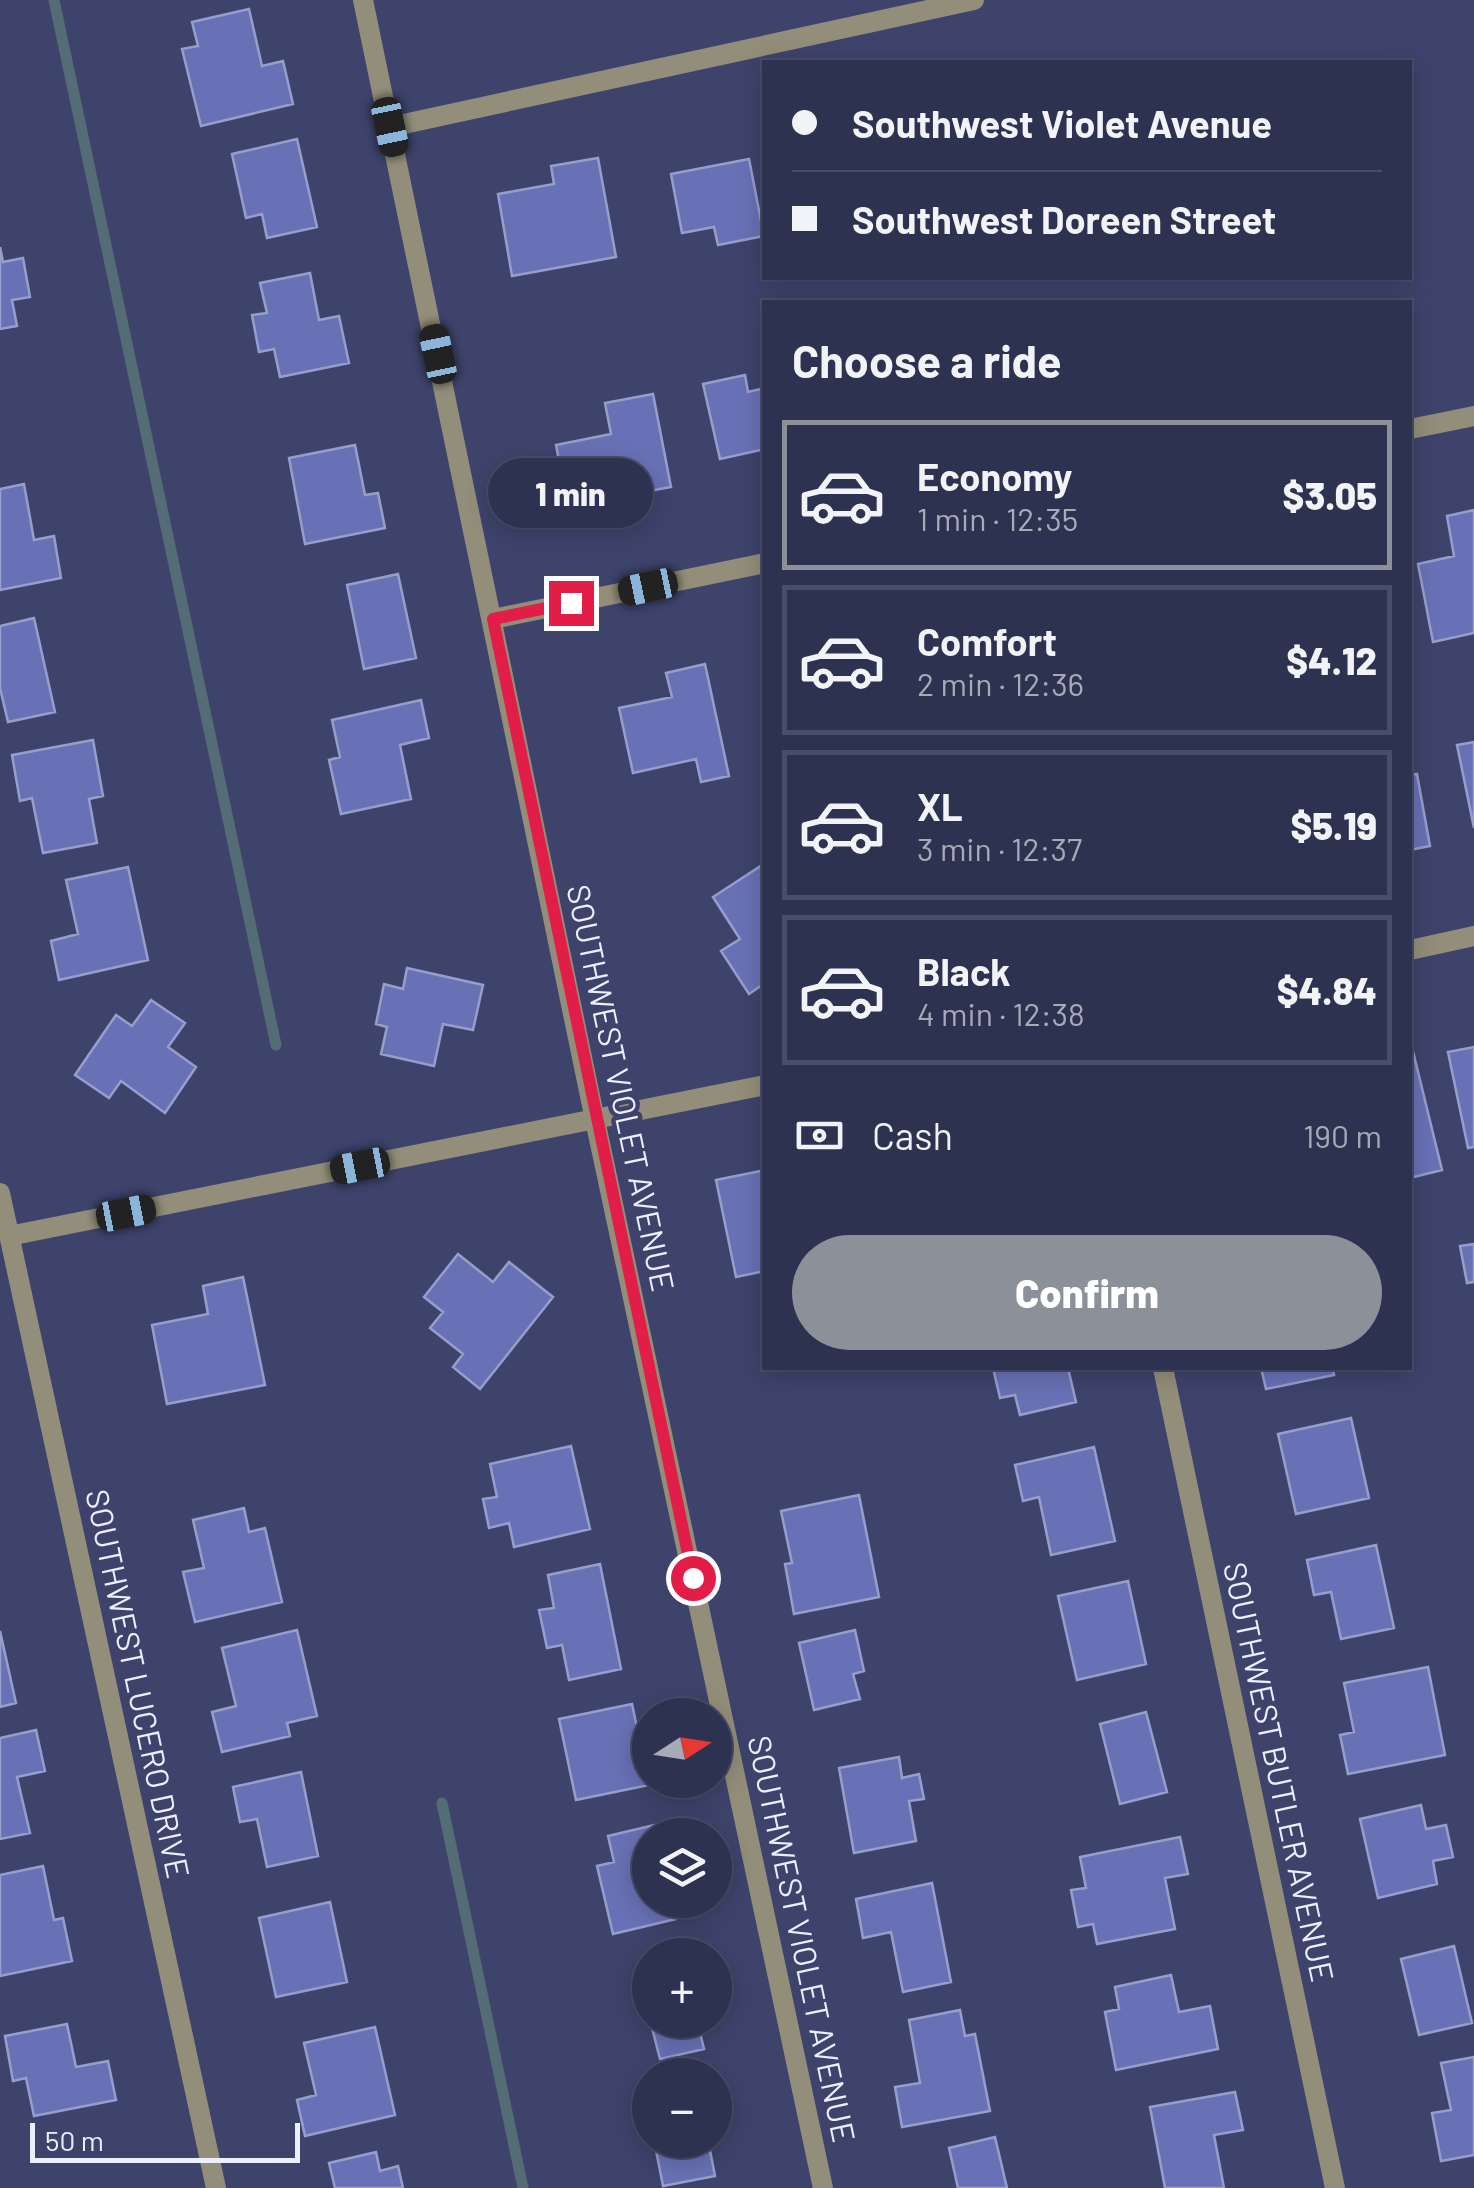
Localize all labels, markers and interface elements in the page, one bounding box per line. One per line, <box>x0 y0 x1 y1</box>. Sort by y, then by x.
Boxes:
car <box>369 95 411 159</box>
text: Southwest Violet Avenue <box>852 100 1272 146</box>
text: Southwest Doreen Street <box>852 196 1276 242</box>
car <box>417 322 459 386</box>
text: Choose a ride <box>792 333 1062 387</box>
icon: car <box>797 450 887 540</box>
text: Economy <box>917 453 1072 499</box>
callout: 1 min <box>488 458 654 528</box>
text: $3.05 <box>1283 472 1377 518</box>
text: 1 min <box>535 474 606 512</box>
text: 1 min · 12:35 <box>917 499 1078 537</box>
car <box>616 566 680 608</box>
route end <box>549 581 594 626</box>
icon: car <box>797 615 887 705</box>
text: Comfort <box>917 618 1057 664</box>
text: $4.12 <box>1286 637 1377 683</box>
text: 2 min · 12:36 <box>917 664 1084 702</box>
icon: car <box>797 780 887 870</box>
text: XL <box>917 783 963 829</box>
text: $5.19 <box>1290 802 1377 848</box>
text: 3 min · 12:37 <box>917 829 1082 867</box>
street label: SOUTHWEST VIOLET AVENUE <box>560 881 684 1294</box>
icon: car <box>797 945 887 1035</box>
text: Black <box>917 948 1011 994</box>
text: $4.84 <box>1277 967 1377 1013</box>
text: 4 min · 12:38 <box>917 994 1085 1032</box>
icon: cash <box>792 1108 847 1163</box>
text: Cash <box>872 1112 953 1158</box>
text: 190 m <box>1303 1116 1382 1154</box>
car <box>328 1146 392 1186</box>
car <box>94 1193 158 1233</box>
button: Confirm <box>792 1235 1382 1350</box>
street label: SOUTHWEST LUCERO DRIVE <box>79 1486 199 1882</box>
route start <box>671 1556 716 1601</box>
street label: SOUTHWEST BUTLER AVENUE <box>1217 1558 1343 1985</box>
north arrow <box>632 1698 732 1798</box>
map controls <box>632 1698 732 2158</box>
street label: SOUTHWEST VIOLET AVENUE <box>741 1732 865 2145</box>
button: layers <box>632 1818 732 1918</box>
button: + <box>632 1938 732 2038</box>
button: − <box>632 2058 732 2158</box>
scale bar <box>30 2118 300 2162</box>
text: 50 m <box>45 2123 104 2157</box>

